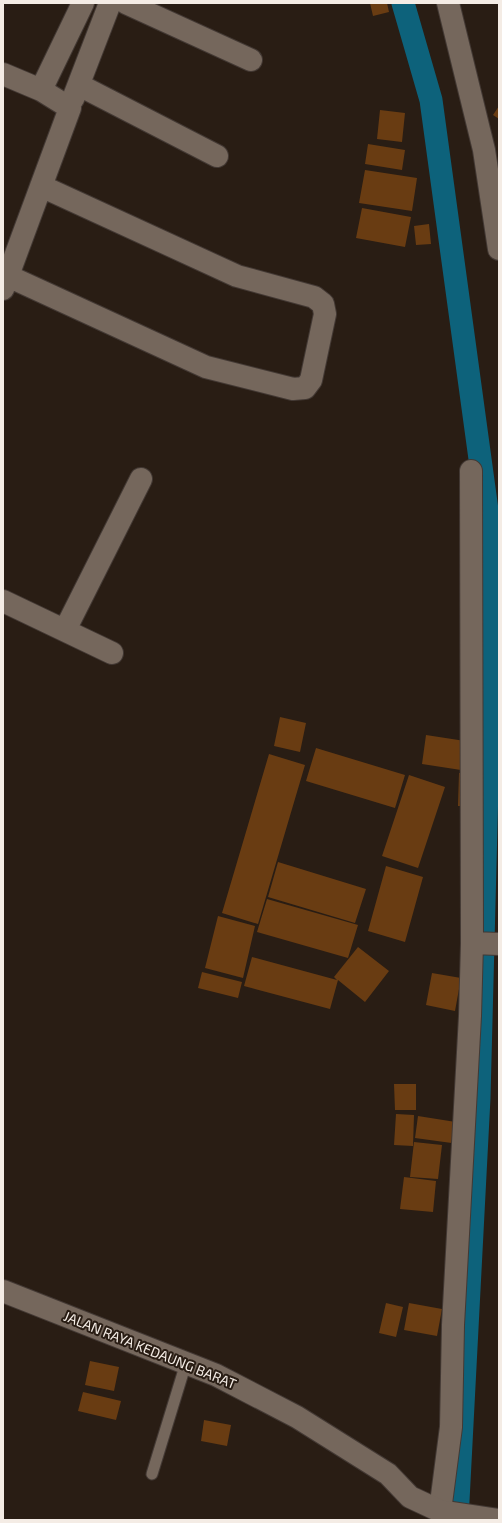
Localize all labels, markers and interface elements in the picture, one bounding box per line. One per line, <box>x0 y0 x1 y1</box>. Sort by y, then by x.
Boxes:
street label: JALAN RAYA KEDAUNG BARAT <box>61 1307 239 1392</box>

